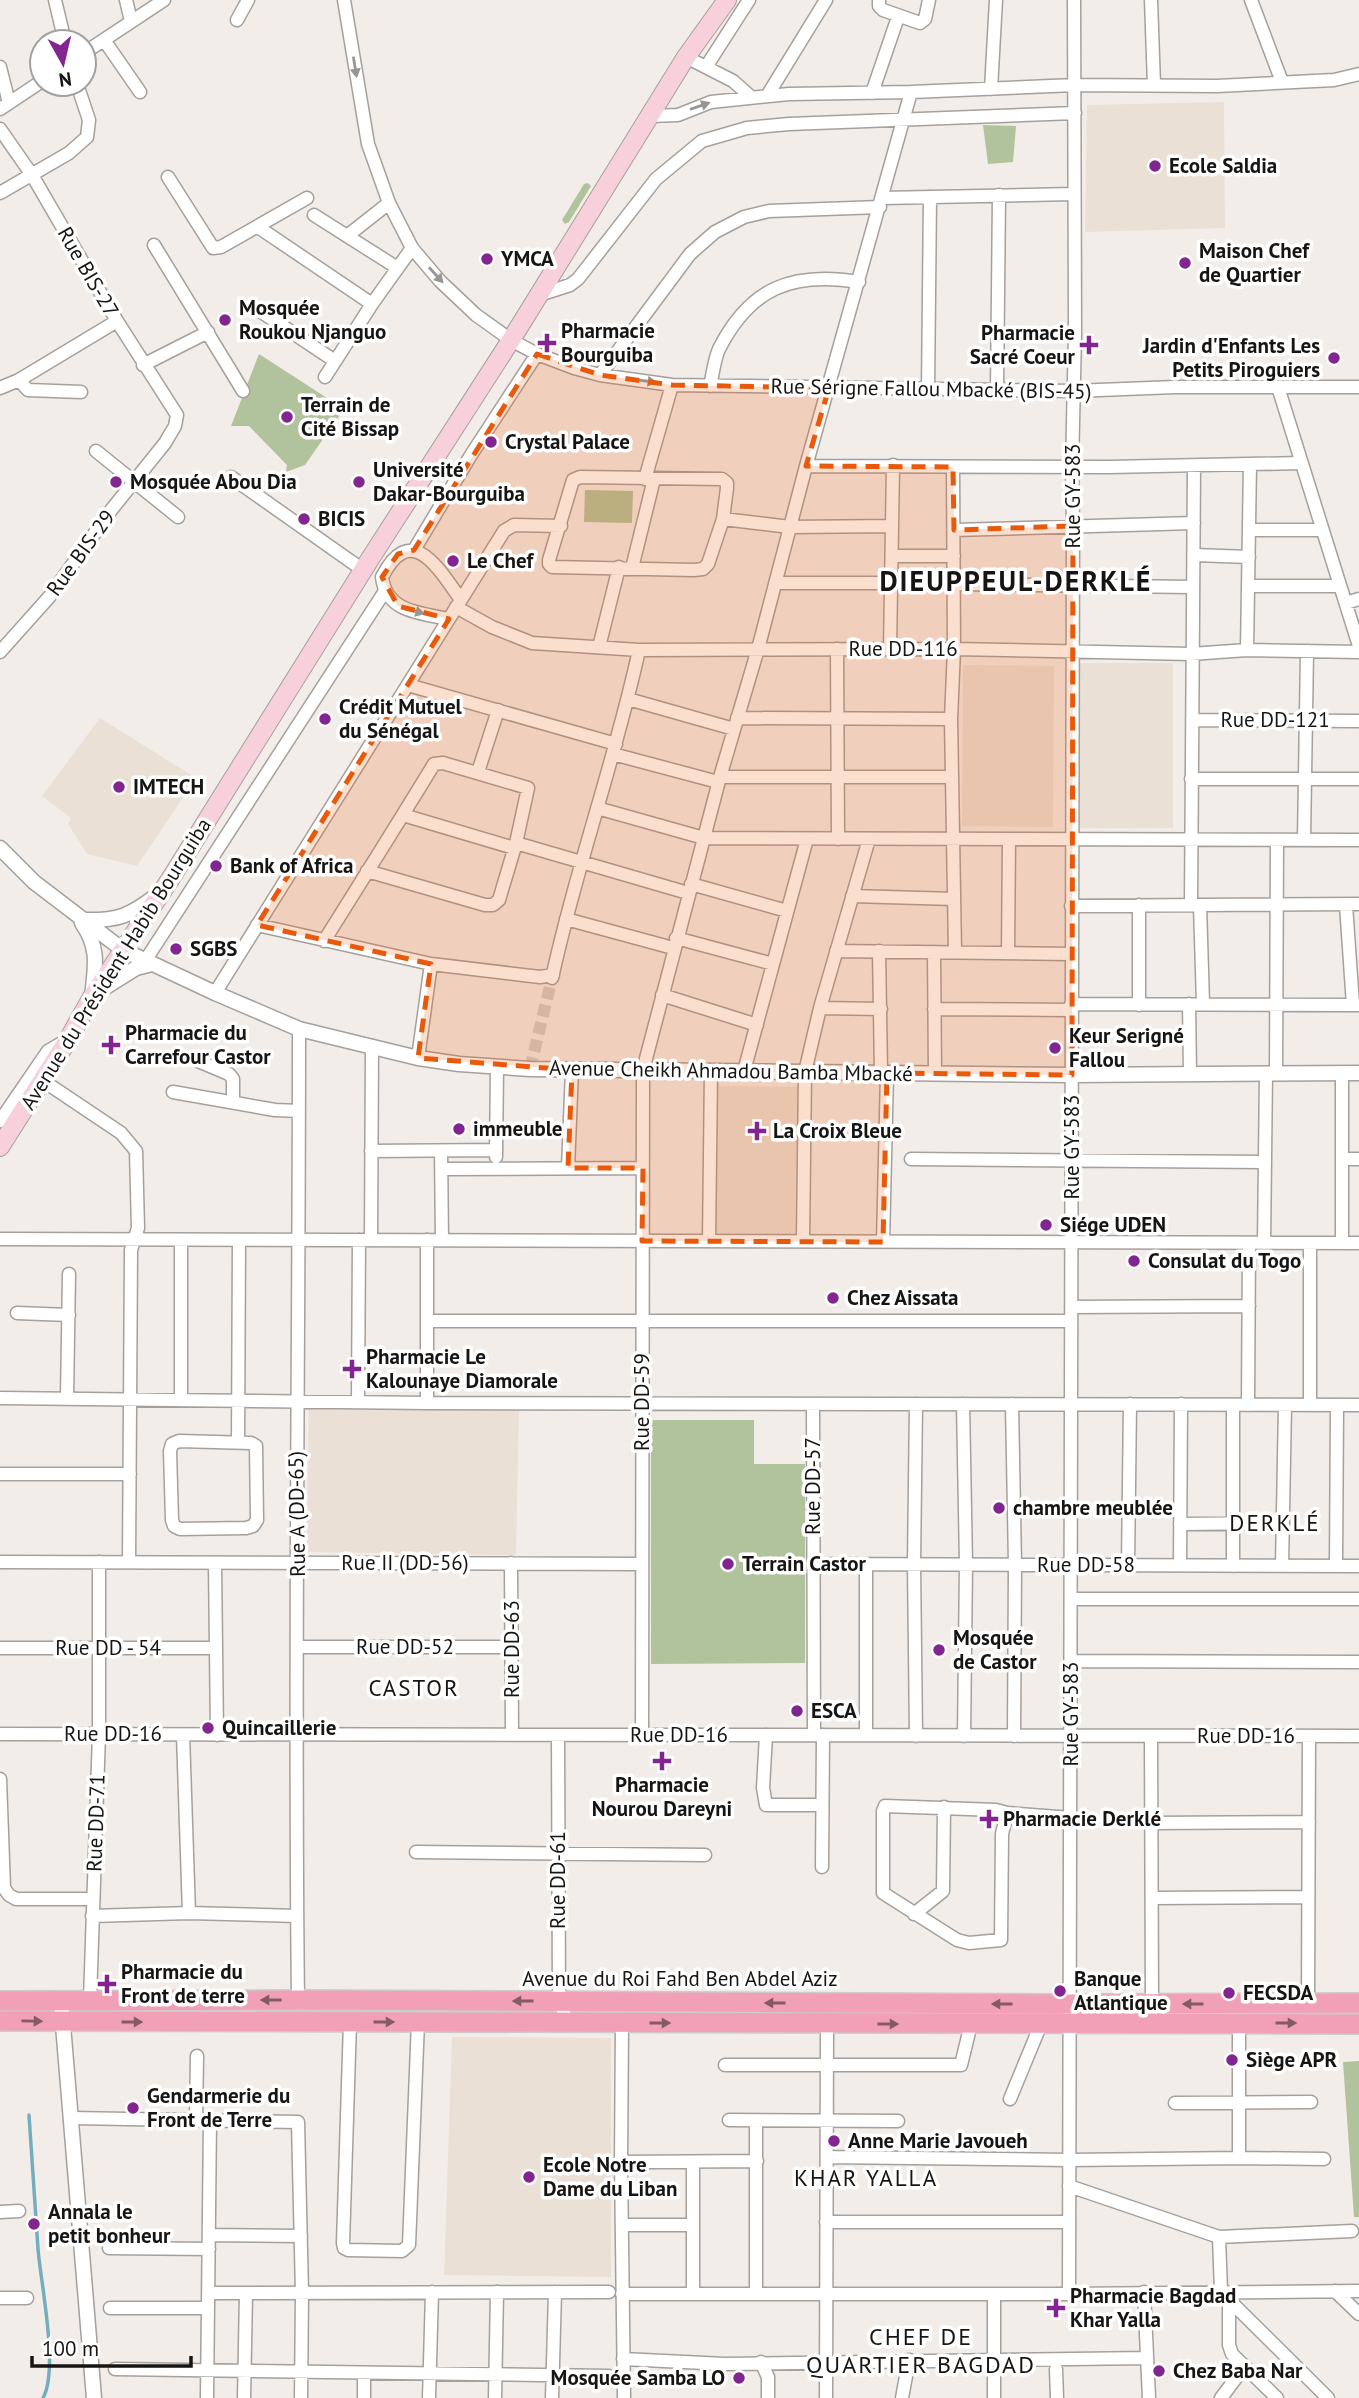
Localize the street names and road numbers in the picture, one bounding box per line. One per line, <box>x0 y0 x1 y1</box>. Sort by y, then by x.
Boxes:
street label: Rue BIS-27 <box>52 222 125 322</box>
street label: Rue Sérigne Fallou Mbacké (BIS-45) <box>770 372 1092 405</box>
street label: Rue GY-583 <box>1059 443 1086 549</box>
street label: Rue BIS-29 <box>40 504 121 601</box>
street label: Rue DD-116 <box>848 635 958 662</box>
street label: Rue DD-121 <box>1220 706 1330 733</box>
street label: Avenue du Président Habib Bourguiba <box>14 813 217 1115</box>
street label: Avenue Cheikh Ahmadou Bamba Mbacké <box>549 1054 913 1087</box>
street label: Rue GY-583 <box>1058 1094 1085 1200</box>
street label: Rue DD-59 <box>628 1353 655 1451</box>
street label: Rue DD-57 <box>799 1437 826 1535</box>
street label: Rue A (DD-65) <box>282 1451 311 1577</box>
street label: Rue II (DD-56) <box>341 1549 469 1576</box>
street label: Rue DD-58 <box>1037 1551 1135 1578</box>
street label: Rue DD-63 <box>498 1600 525 1698</box>
street label: Rue DD-52 <box>356 1633 454 1660</box>
street label: Rue DD - 54 <box>55 1634 161 1661</box>
street label: Rue GY-583 <box>1057 1661 1084 1767</box>
street label: Rue DD-16 <box>64 1720 162 1747</box>
street label: Rue DD-16 <box>630 1721 728 1748</box>
street label: Rue DD-16 <box>1197 1722 1295 1749</box>
street label: Rue DD-71 <box>80 1774 111 1872</box>
street label: Rue DD-61 <box>544 1831 571 1929</box>
street label: Avenue du Roi Fahd Ben Abdel Aziz <box>522 1965 838 1992</box>

